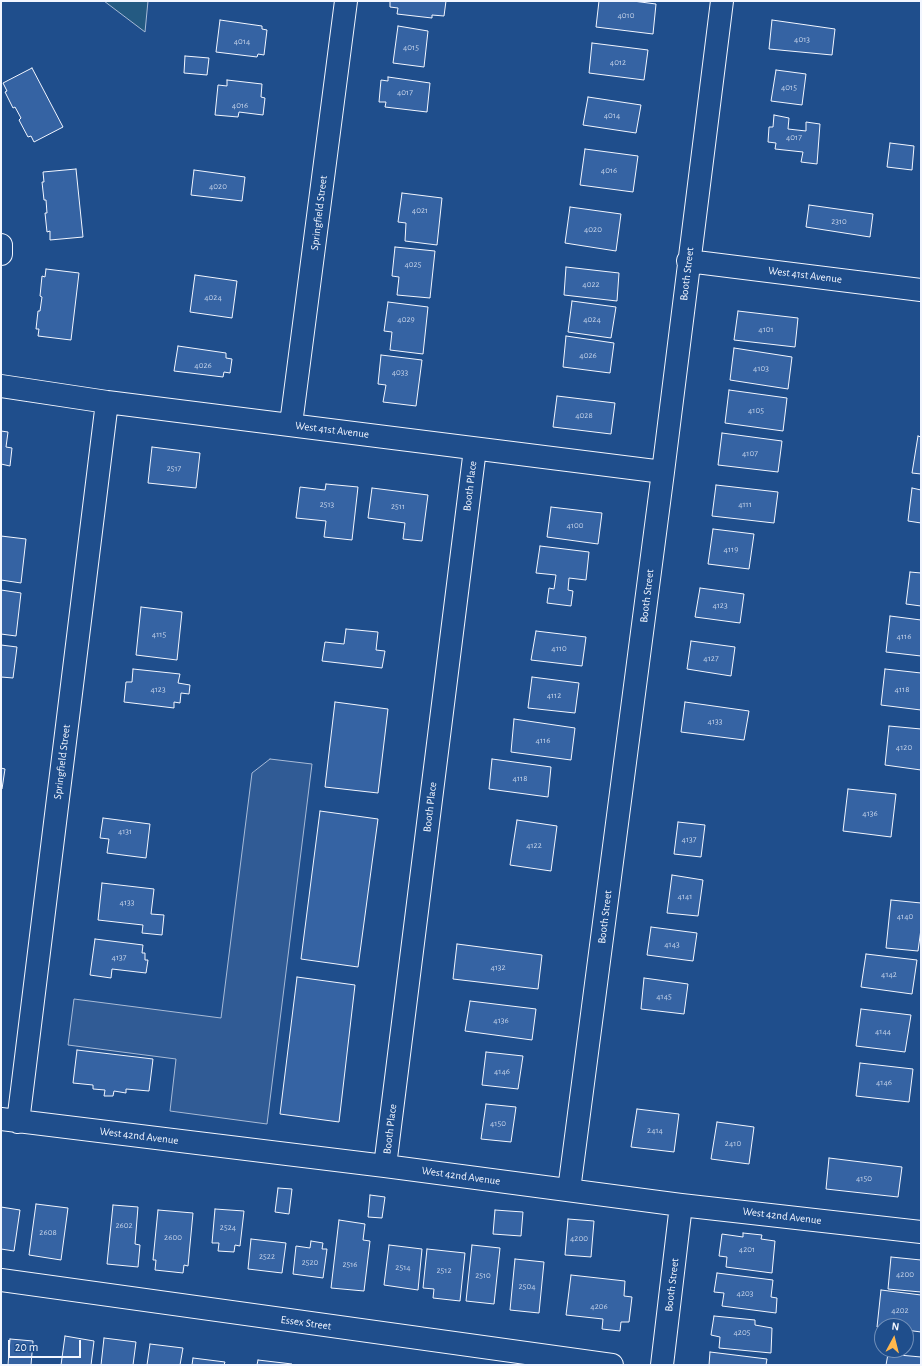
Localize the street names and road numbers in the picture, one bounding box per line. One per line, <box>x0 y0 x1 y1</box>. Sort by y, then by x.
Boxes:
street label: Springfield Street <box>308 175 330 251</box>
street label: Booth Street <box>677 247 697 301</box>
street label: West 41st Avenue <box>767 264 843 286</box>
street label: West 41st Avenue <box>294 419 370 441</box>
street label: Booth Place <box>460 460 480 512</box>
street label: Booth Street <box>637 569 657 623</box>
street label: Springfield Street <box>51 724 73 800</box>
street label: Booth Place <box>420 781 440 833</box>
street label: Booth Street <box>595 890 615 944</box>
street label: Booth Place <box>380 1103 400 1155</box>
street label: West 42nd Avenue <box>99 1125 179 1147</box>
street label: West 42nd Avenue <box>421 1164 501 1188</box>
street label: West 42nd Avenue <box>742 1205 822 1227</box>
street label: Booth Street <box>662 1258 682 1312</box>
street label: Essex Street <box>280 1313 332 1333</box>

